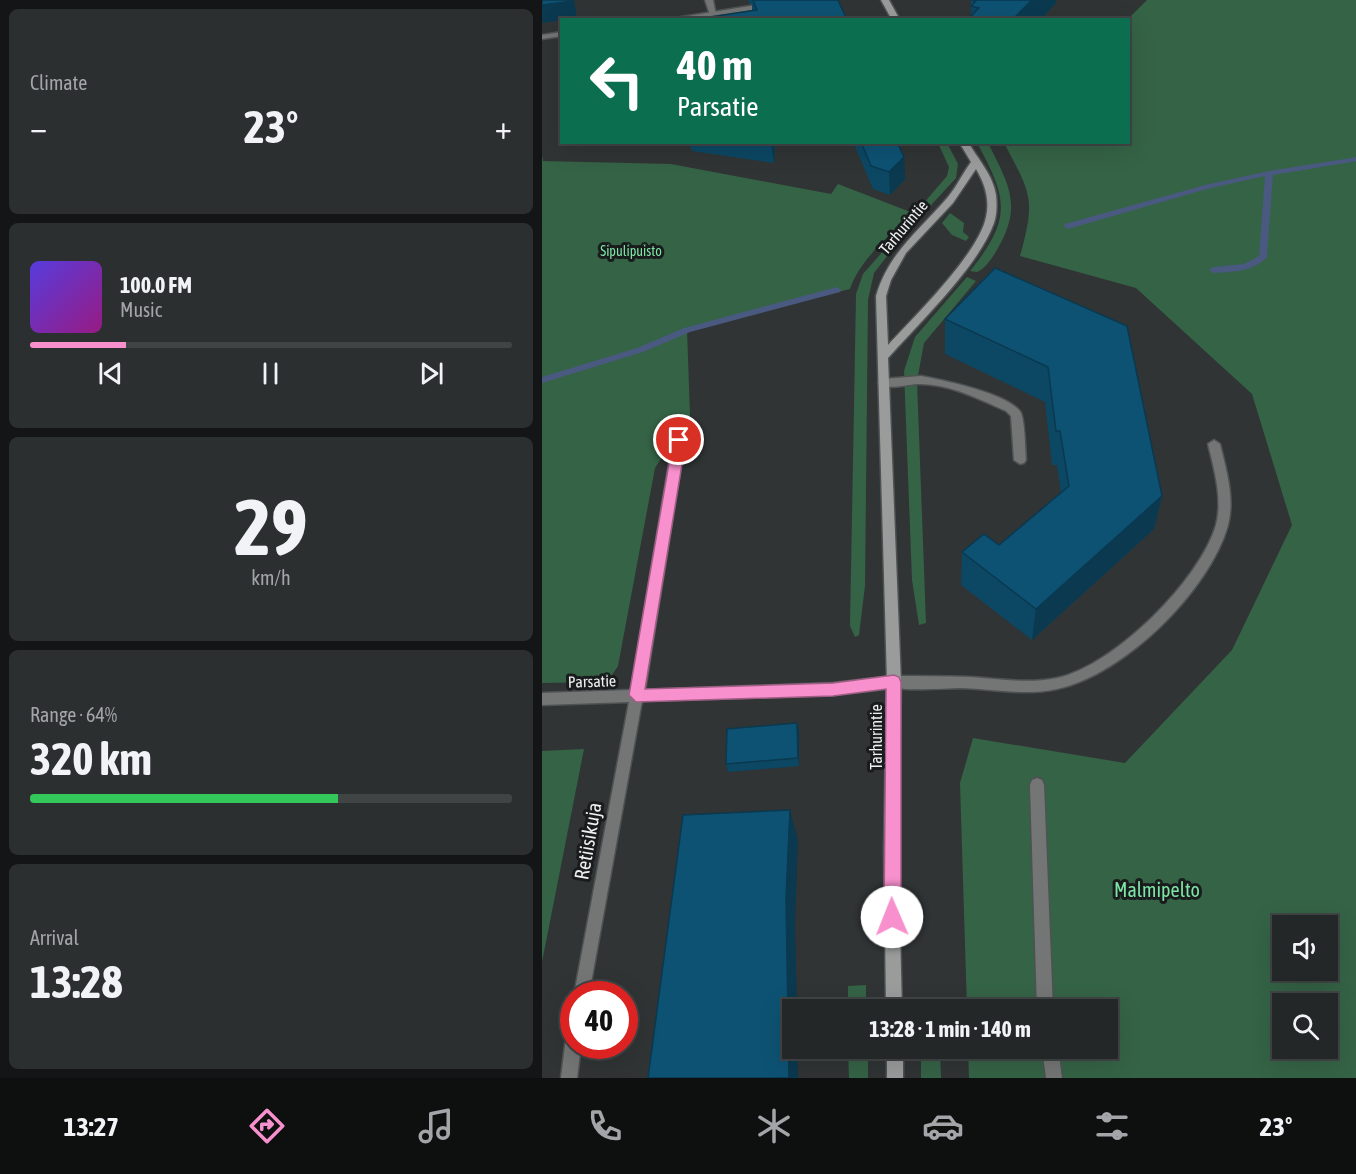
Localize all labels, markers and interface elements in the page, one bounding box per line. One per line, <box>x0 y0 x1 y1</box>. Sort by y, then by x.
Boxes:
text: 40 m <box>677 41 752 89</box>
icon: left <box>578 42 656 120</box>
text: Climate <box>30 71 87 94</box>
text: Parsatie <box>677 91 759 122</box>
text: 23° <box>244 101 298 153</box>
text: − <box>30 108 47 146</box>
text: + <box>495 108 512 146</box>
street label: Tarhurintie <box>875 196 931 258</box>
park label: Sipulipuisto <box>600 243 662 259</box>
text: 100.0 FM <box>120 272 192 298</box>
text: Music <box>120 298 162 321</box>
icon: previous <box>94 357 127 390</box>
icon: pause <box>254 357 287 390</box>
icon: next <box>415 357 448 390</box>
pin <box>653 414 704 465</box>
icon: arrive <box>662 423 695 456</box>
text: 29 <box>234 482 308 572</box>
text: km/h <box>251 566 291 589</box>
street label: Parsatie <box>568 671 616 691</box>
text: Range · 64% <box>30 703 117 726</box>
street label: Tarhurintie <box>867 704 885 770</box>
text: 320 km <box>30 733 152 785</box>
street label: Retiisikuja <box>569 800 606 881</box>
park label: Malmipelto <box>1114 878 1200 901</box>
position arrow <box>860 885 924 949</box>
map controls <box>1272 915 1338 1059</box>
button: sound <box>1272 915 1338 981</box>
text: Arrival <box>30 926 79 949</box>
text: 13:28 <box>30 956 123 1008</box>
speed limit sign: 40 <box>560 981 638 1059</box>
button: search <box>1272 993 1338 1059</box>
text: 13:28 · 1 min · 140 m <box>869 1016 1031 1042</box>
icon: directions <box>246 1105 288 1147</box>
icon: music <box>415 1105 457 1147</box>
icon: phone <box>584 1105 626 1147</box>
icon: climate <box>753 1105 795 1147</box>
icon: car <box>922 1105 964 1147</box>
icon: filters <box>1091 1105 1133 1147</box>
text: 13:27 <box>63 1111 119 1142</box>
text: 23° <box>1260 1111 1292 1142</box>

